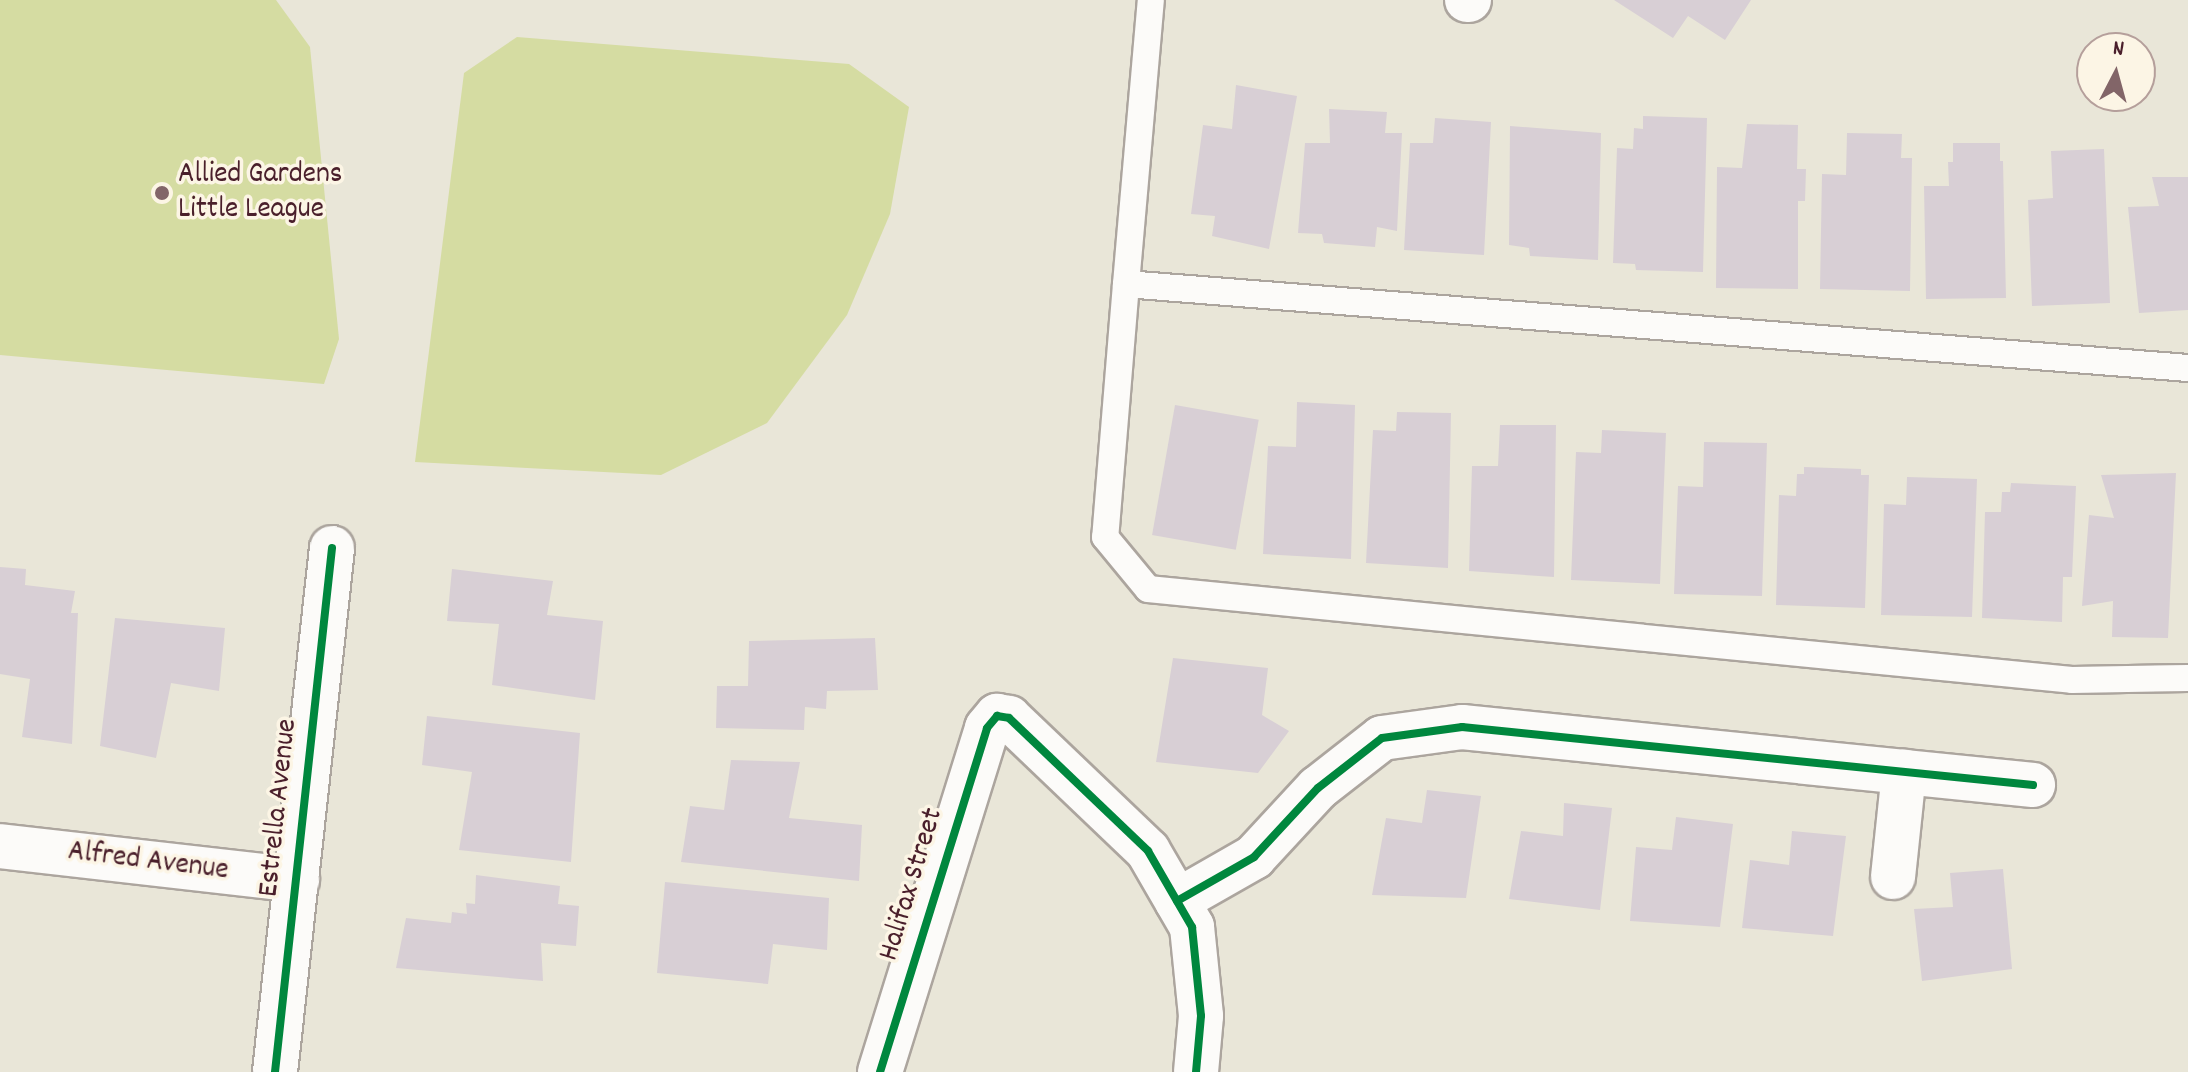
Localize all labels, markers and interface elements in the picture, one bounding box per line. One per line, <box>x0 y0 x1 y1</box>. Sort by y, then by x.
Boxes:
north arrow <box>2076 32 2156 112</box>
text: N <box>2111 34 2125 66</box>
place label: Allied Gardens Little League <box>178 158 342 228</box>
marker: Allied Gardens Little League <box>153 184 171 202</box>
street label: Estrella Avenue <box>253 717 307 899</box>
street label: Halifax Street <box>873 804 953 966</box>
street label: Alfred Avenue <box>66 835 230 891</box>

